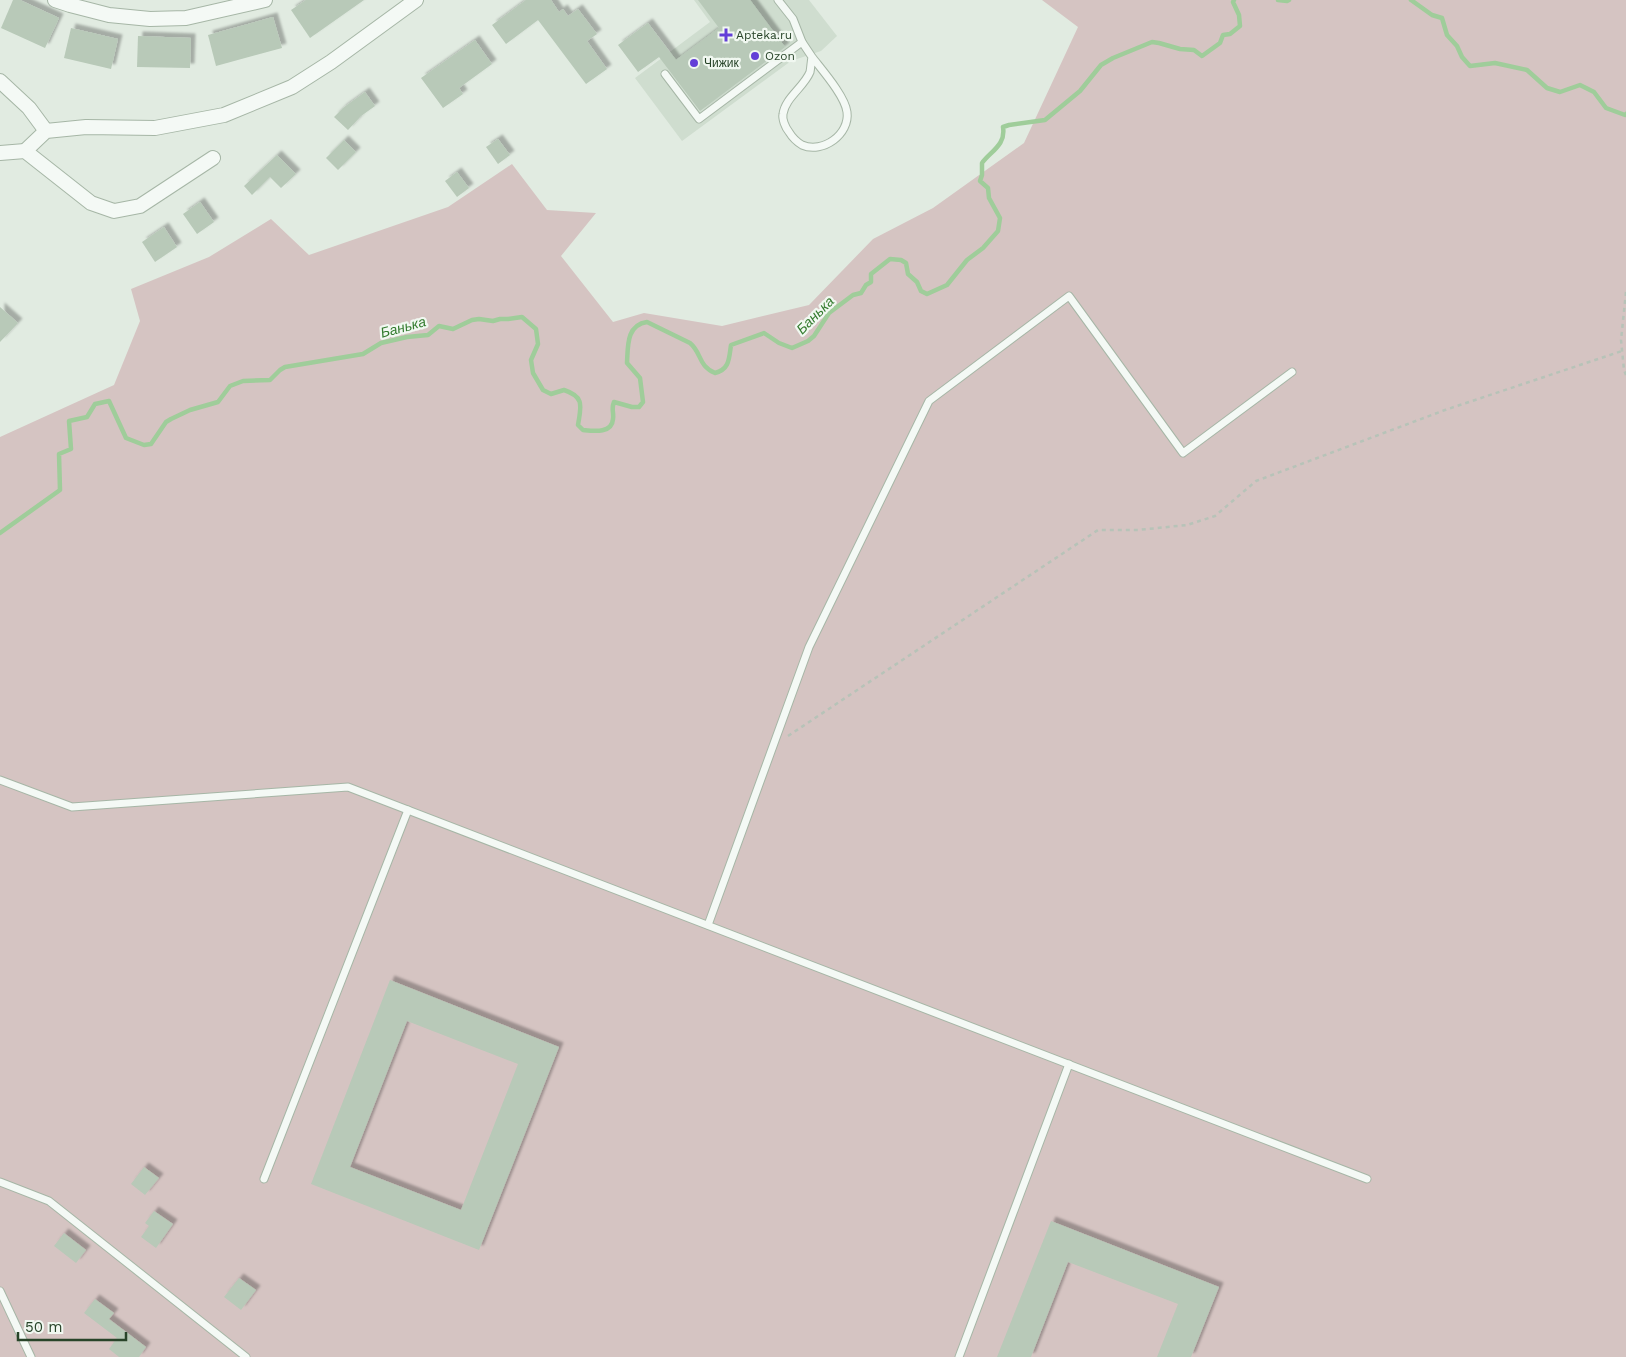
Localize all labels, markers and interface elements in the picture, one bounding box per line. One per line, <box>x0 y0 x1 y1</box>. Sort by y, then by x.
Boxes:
place label: Apteka.ru <box>736 28 792 42</box>
marker: Apteka.ru <box>720 29 732 41</box>
place label: Ozon <box>765 49 795 63</box>
marker: Ozon <box>749 50 761 62</box>
place label: Чижик <box>704 56 739 70</box>
marker: Чижик <box>688 57 700 69</box>
water label: Банька <box>793 293 837 337</box>
water label: Банька <box>379 313 428 341</box>
scale bar <box>18 1310 125 1342</box>
text: 50 m <box>25 1318 62 1336</box>

